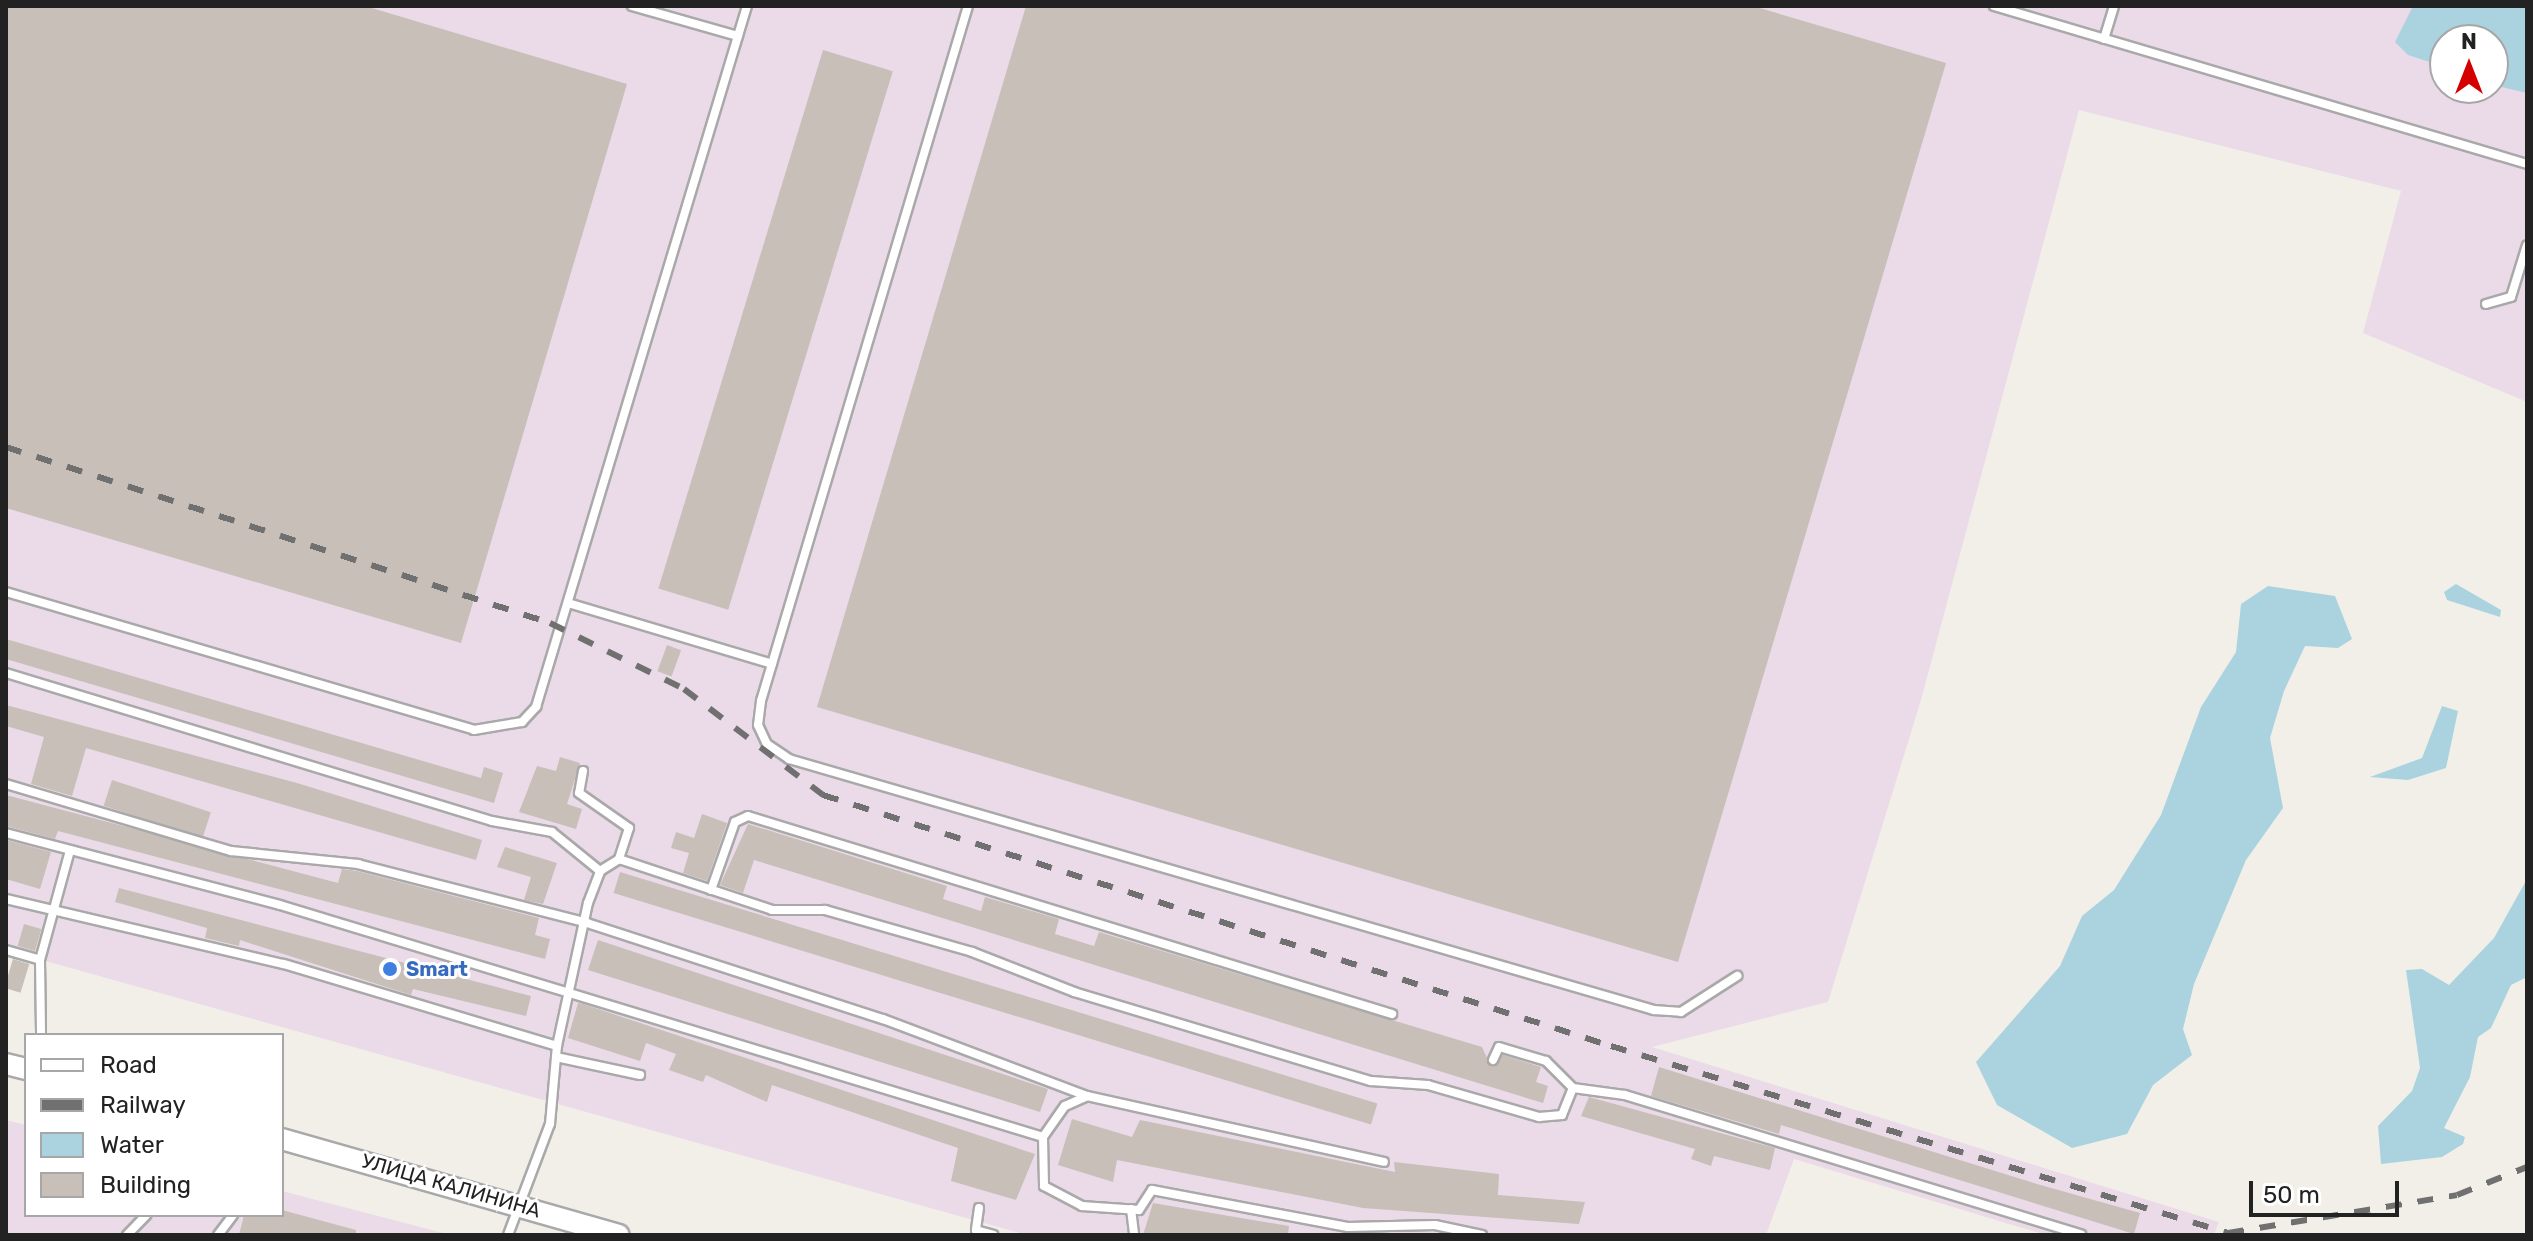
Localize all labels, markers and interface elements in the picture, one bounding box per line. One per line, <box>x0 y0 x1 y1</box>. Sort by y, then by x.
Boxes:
north arrow <box>2429 24 2509 104</box>
text: N <box>2461 28 2477 55</box>
place label: Smart <box>406 957 468 981</box>
marker: Smart <box>381 960 399 978</box>
legend <box>24 1033 284 1217</box>
text: Road <box>100 1051 157 1079</box>
text: Railway <box>100 1091 186 1119</box>
text: Water <box>100 1131 164 1159</box>
street label: УЛИЦА КАЛИНИНА <box>359 1149 543 1223</box>
scale bar <box>2253 1165 2403 1215</box>
text: Building <box>100 1171 191 1199</box>
text: 50 m <box>2263 1181 2320 1209</box>

